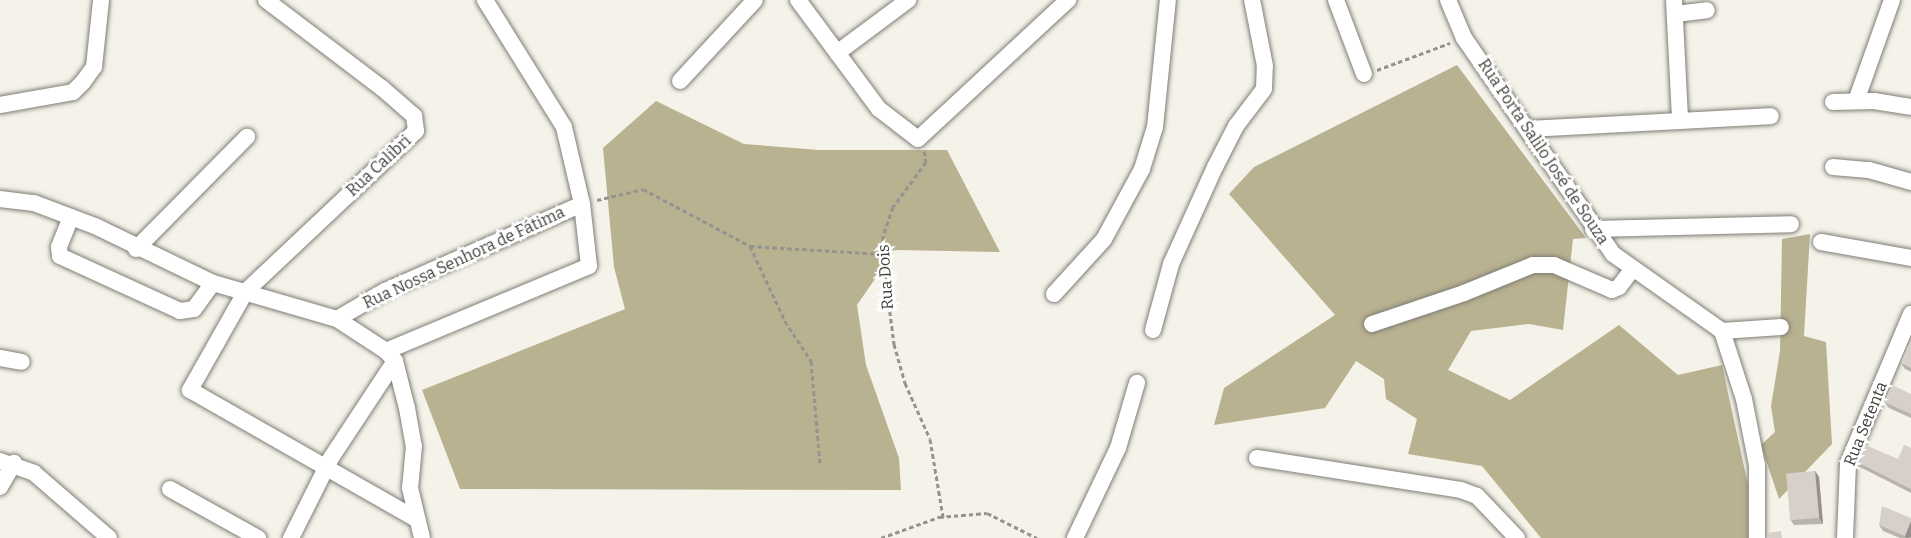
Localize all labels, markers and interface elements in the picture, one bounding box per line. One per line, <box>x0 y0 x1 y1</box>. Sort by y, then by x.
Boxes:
street label: Rua Porta Salilo José de Souza <box>1474 56 1612 248</box>
street label: Rua Calibri <box>343 131 415 201</box>
street label: Rua Nossa Senhora de Fátima <box>360 203 568 313</box>
street label: Rua Dois <box>874 244 898 310</box>
street label: Rua Setenta <box>1840 379 1892 469</box>

